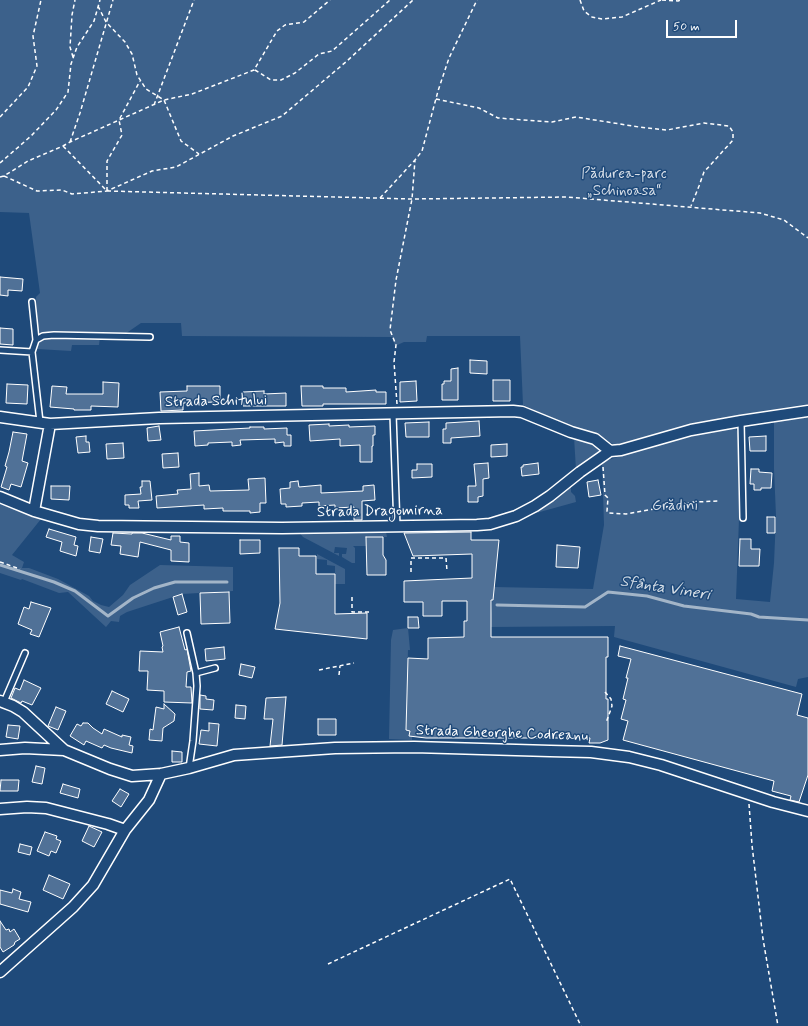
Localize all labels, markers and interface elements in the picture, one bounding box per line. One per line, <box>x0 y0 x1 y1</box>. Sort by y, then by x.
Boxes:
scale bar <box>668 12 739 38</box>
text: 50 m <box>673 19 700 35</box>
park label: Pădurea-parc „Schinoasa“ <box>581 166 667 201</box>
street label: Strada Schitului <box>165 392 267 412</box>
park label: Grădini <box>652 498 698 516</box>
street label: Strada Dragomirna <box>317 502 443 522</box>
water label: Sfânta Vineri <box>619 572 711 606</box>
street label: Strada Gheorghe Codreanu <box>416 722 588 746</box>

